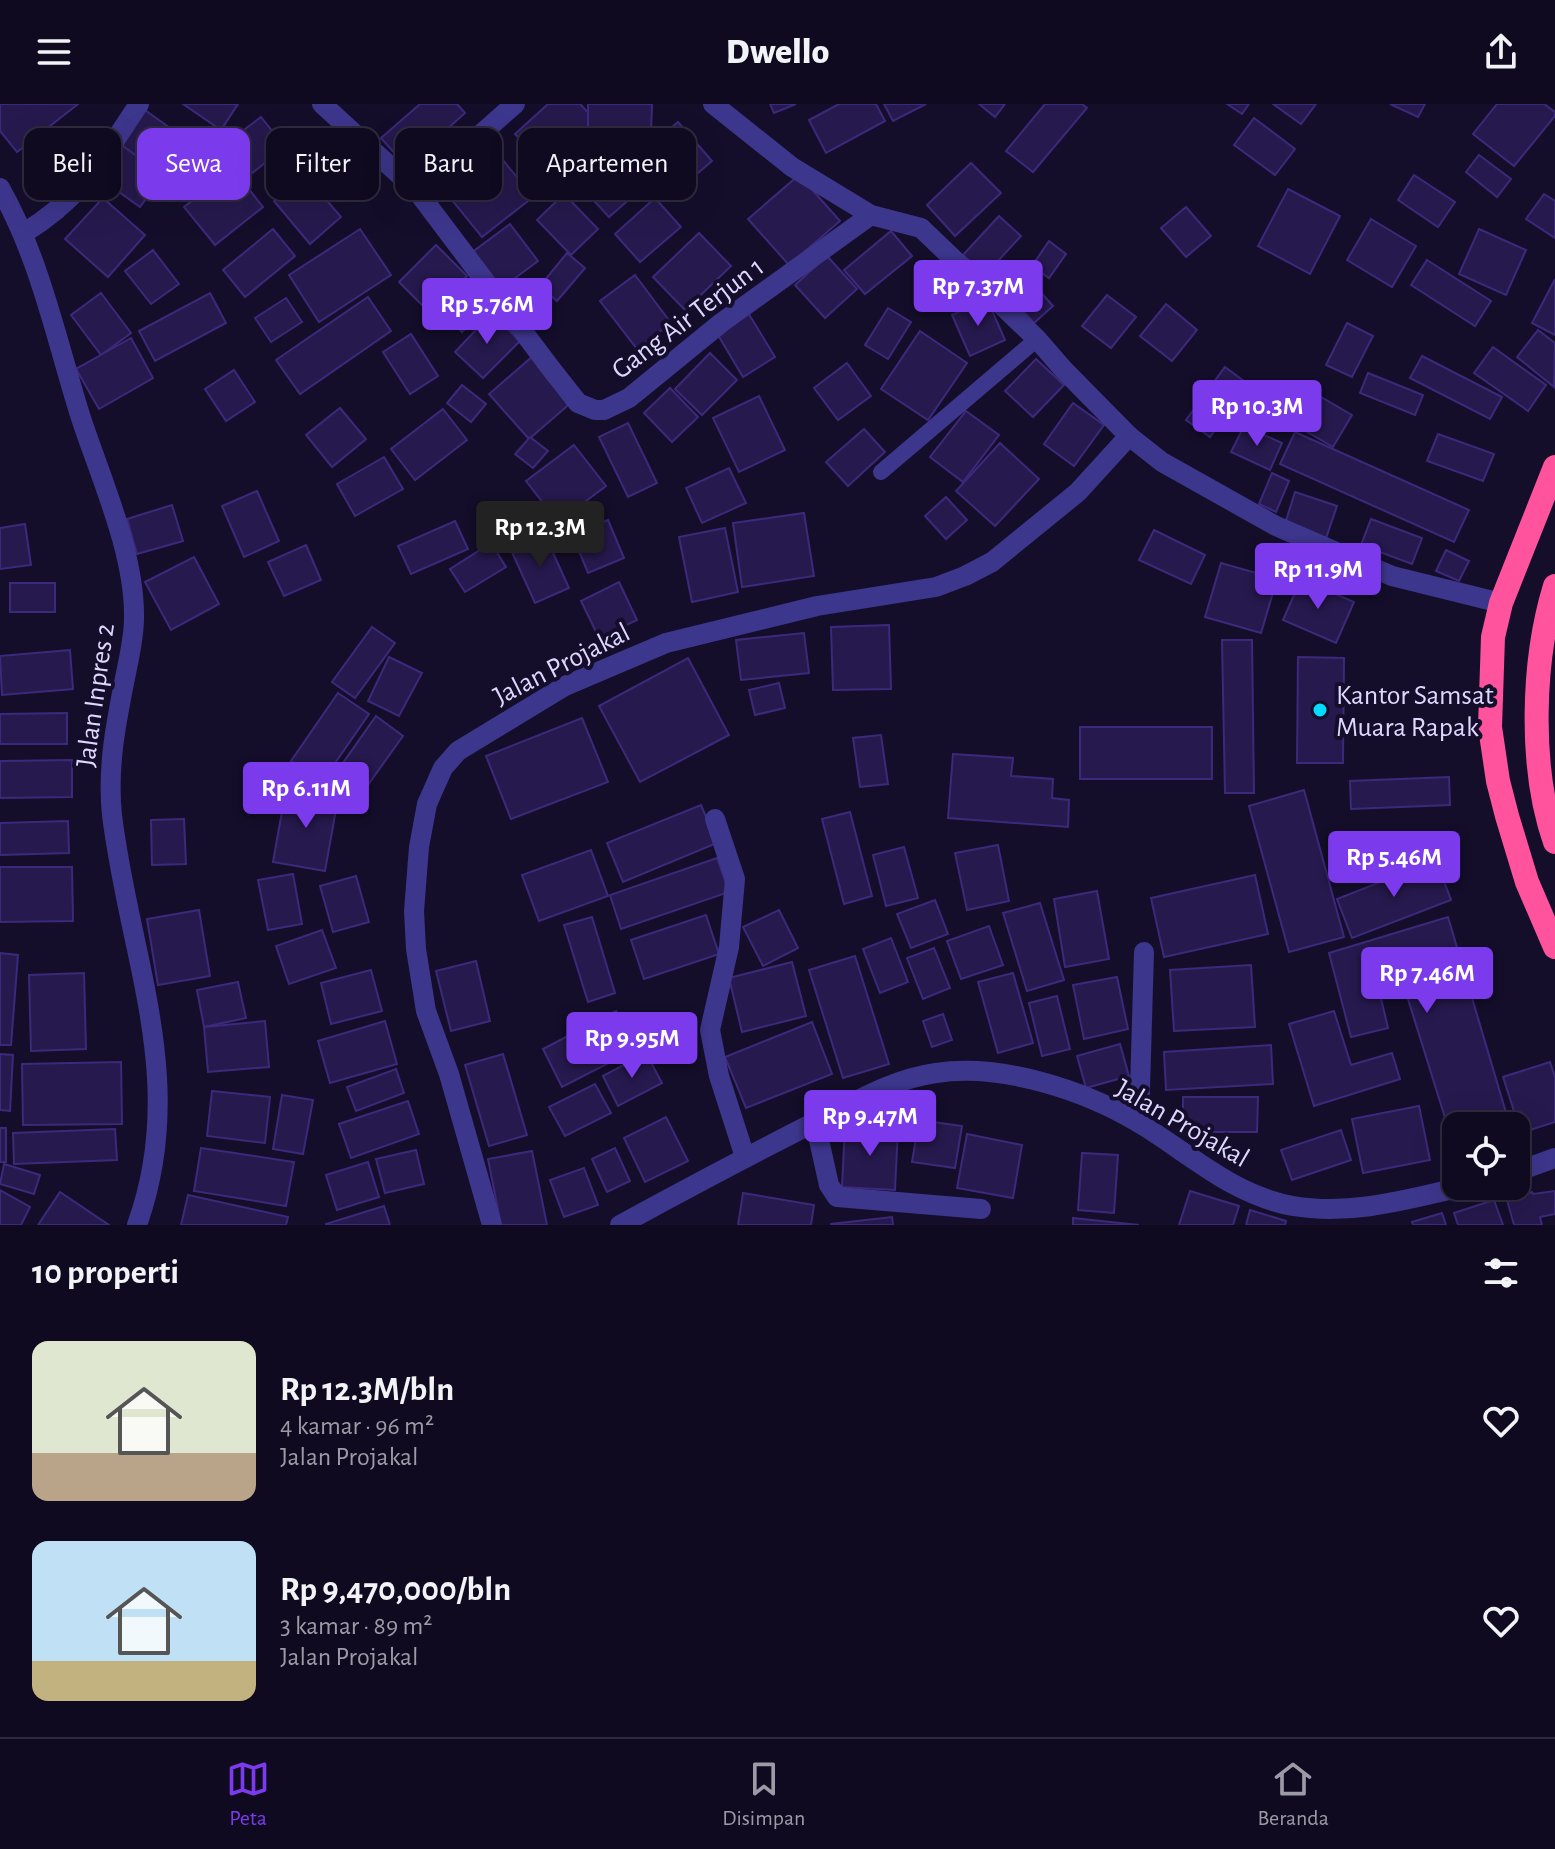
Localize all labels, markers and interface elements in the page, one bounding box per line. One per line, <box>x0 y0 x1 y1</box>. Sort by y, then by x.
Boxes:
icon: menu <box>32 30 76 74</box>
icon: share <box>1479 30 1523 74</box>
text: Dwello <box>726 34 829 70</box>
chip: Beli <box>24 128 121 200</box>
chip: Sewa <box>137 128 250 200</box>
chip: Filter <box>266 128 379 200</box>
chip: Baru <box>395 128 502 200</box>
chip: Apartemen <box>518 128 696 200</box>
street label: Gang Air Terjun 1 <box>607 253 769 385</box>
pin: Rp 7.37M <box>895 260 1061 328</box>
text: Rp 7.37M <box>932 273 1024 299</box>
pin: Rp 5.76M <box>404 278 570 346</box>
text: Rp 5.76M <box>440 291 534 317</box>
pin: Rp 10.3M <box>1174 380 1340 448</box>
text: Rp 10.3M <box>1210 393 1304 419</box>
pin: Rp 12.3M <box>457 501 623 569</box>
text: Rp 12.3M <box>494 514 586 540</box>
pin: Rp 11.9M <box>1235 543 1401 611</box>
text: Rp 11.9M <box>1273 556 1363 582</box>
street label: Jalan Projakal <box>489 618 635 711</box>
street label: Jalan Inpres 2 <box>72 622 120 769</box>
place label: Kantor Samsat Muara Rapak <box>1336 682 1494 742</box>
marker: Kantor Samsat Muara Rapak <box>1311 701 1329 719</box>
pin: Rp 6.11M <box>223 762 389 830</box>
text: Rp 6.11M <box>261 775 351 801</box>
pin: Rp 5.46M <box>1311 831 1477 899</box>
text: Rp 5.46M <box>1346 844 1442 870</box>
pin: Rp 7.46M <box>1344 947 1510 1015</box>
text: Rp 7.46M <box>1379 960 1475 986</box>
pin: Rp 9.95M <box>549 1012 715 1080</box>
text: Rp 9.95M <box>584 1025 680 1051</box>
street label: Jalan Projakal <box>1110 1074 1254 1173</box>
pin: Rp 9.47M <box>787 1090 953 1158</box>
text: Rp 9.47M <box>822 1103 918 1129</box>
map controls <box>1442 1112 1530 1200</box>
button: locate <box>1442 1112 1530 1200</box>
icon: filters <box>1479 1251 1523 1295</box>
text: 10 properti <box>32 1256 179 1290</box>
icon: home <box>96 1373 192 1469</box>
text: Rp 12.3M/bln <box>280 1373 454 1407</box>
icon: heart <box>1479 1399 1523 1443</box>
text: 4 kamar · 96 m² <box>280 1413 434 1439</box>
text: Jalan Projakal <box>280 1444 418 1470</box>
icon: home <box>96 1573 192 1669</box>
text: Rp 9,470,000/bln <box>280 1573 511 1607</box>
icon: heart <box>1479 1599 1523 1643</box>
text: 3 kamar · 89 m² <box>280 1613 432 1639</box>
text: Jalan Projakal <box>280 1644 418 1670</box>
tab: Peta <box>226 1757 270 1831</box>
tab: Disimpan <box>722 1757 805 1831</box>
tab: Beranda <box>1257 1757 1329 1831</box>

